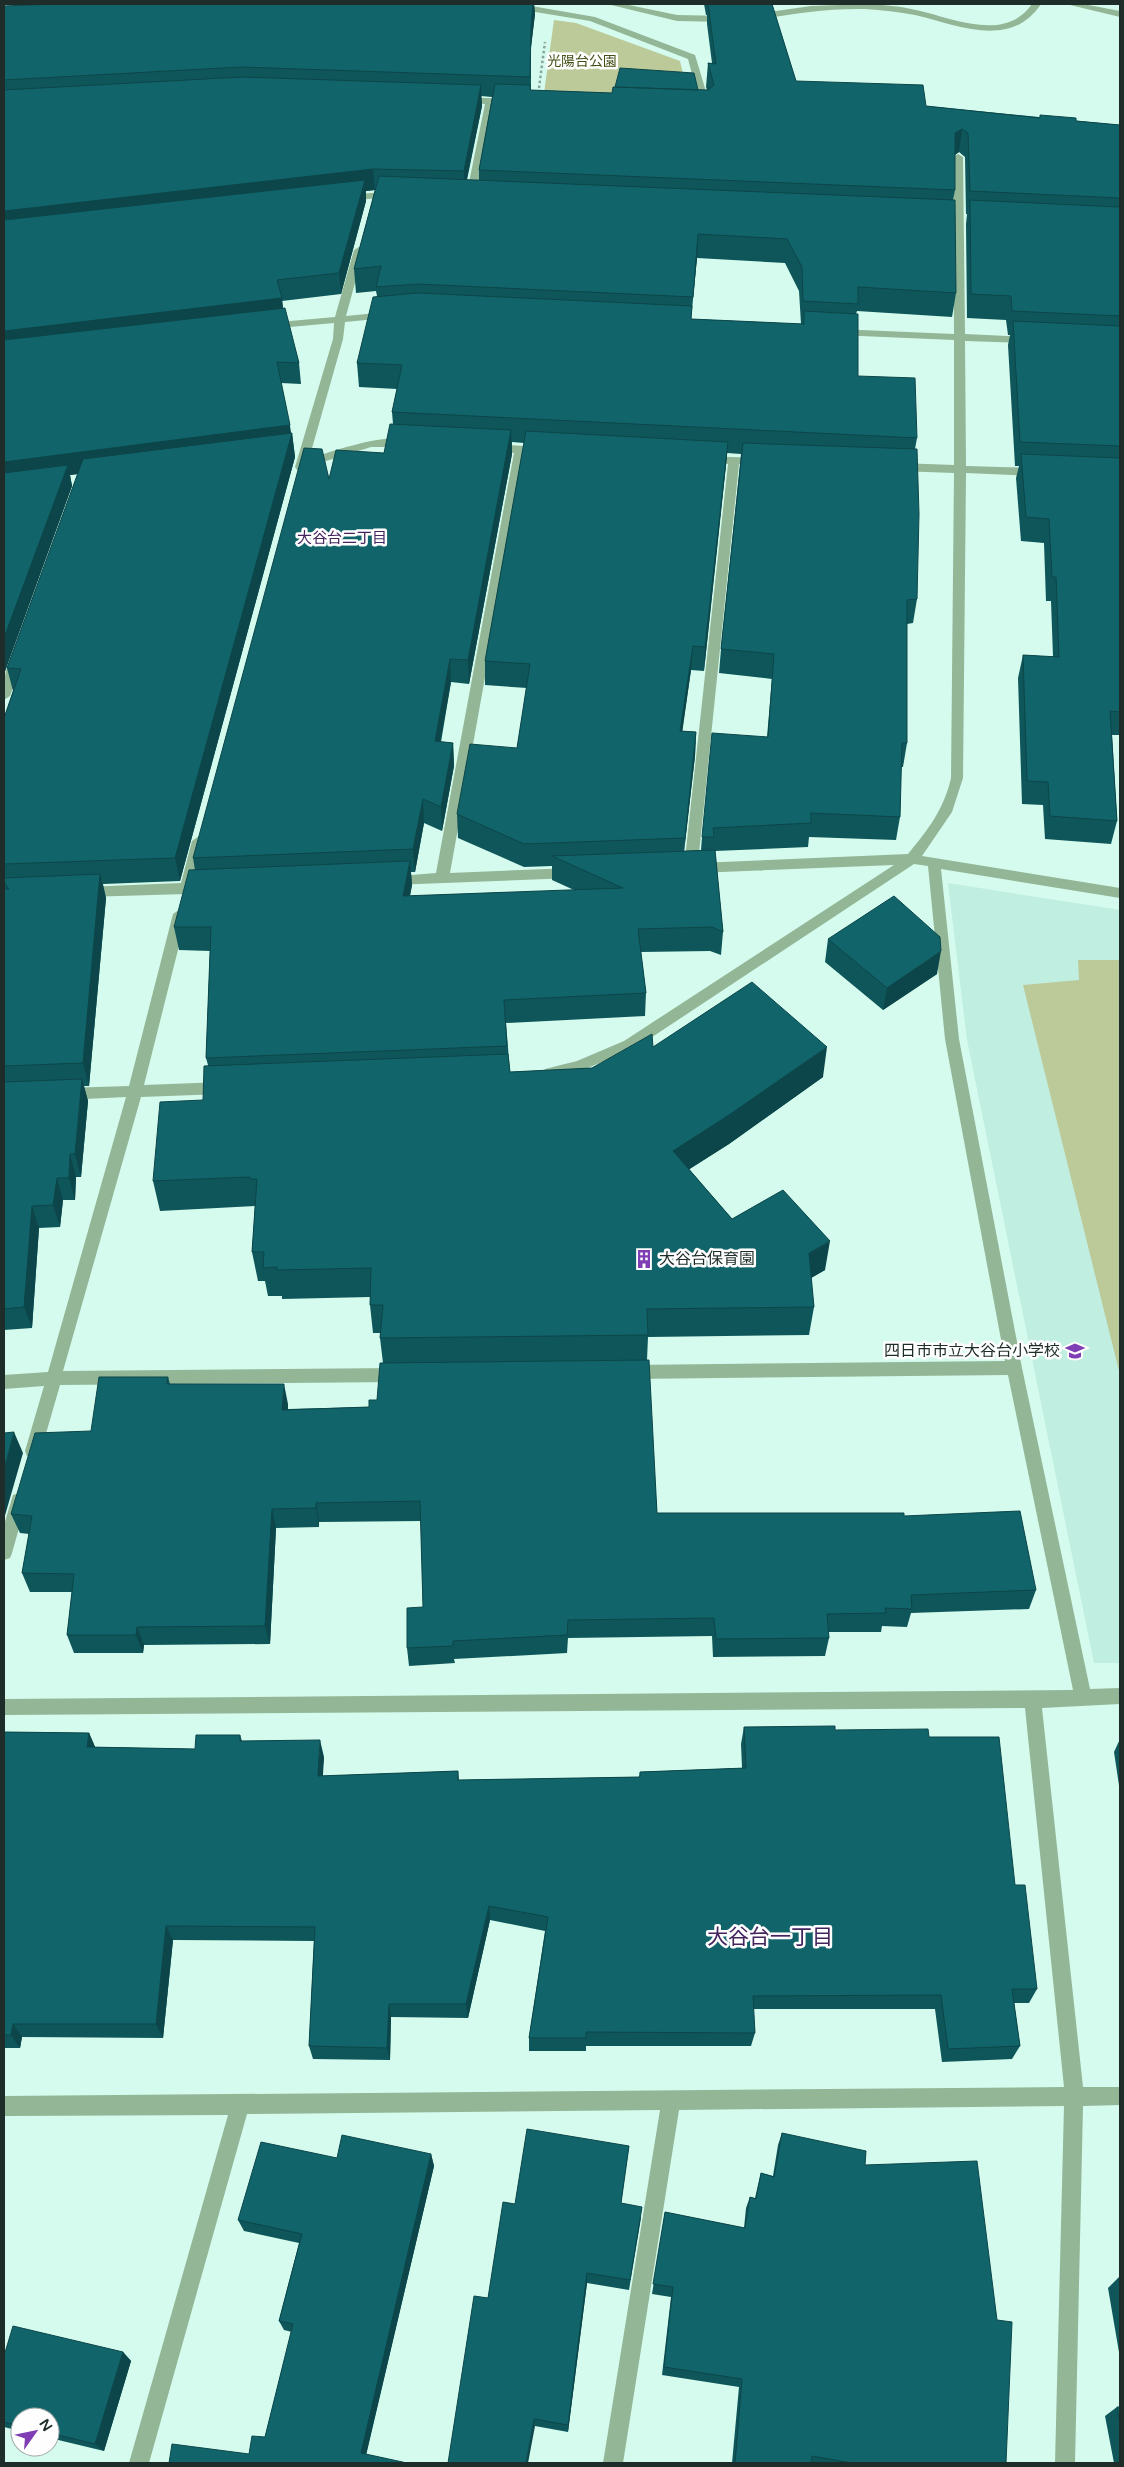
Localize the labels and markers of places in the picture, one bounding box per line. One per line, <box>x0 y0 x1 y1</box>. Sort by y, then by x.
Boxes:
building icon: 大谷台保育園 <box>633 1248 655 1270</box>
place label: 大谷台保育園 <box>659 1249 755 1269</box>
school or university icon: 四日市市立大谷台小学校 <box>1064 1340 1086 1362</box>
place label: 四日市市立大谷台小学校 <box>884 1341 1060 1361</box>

